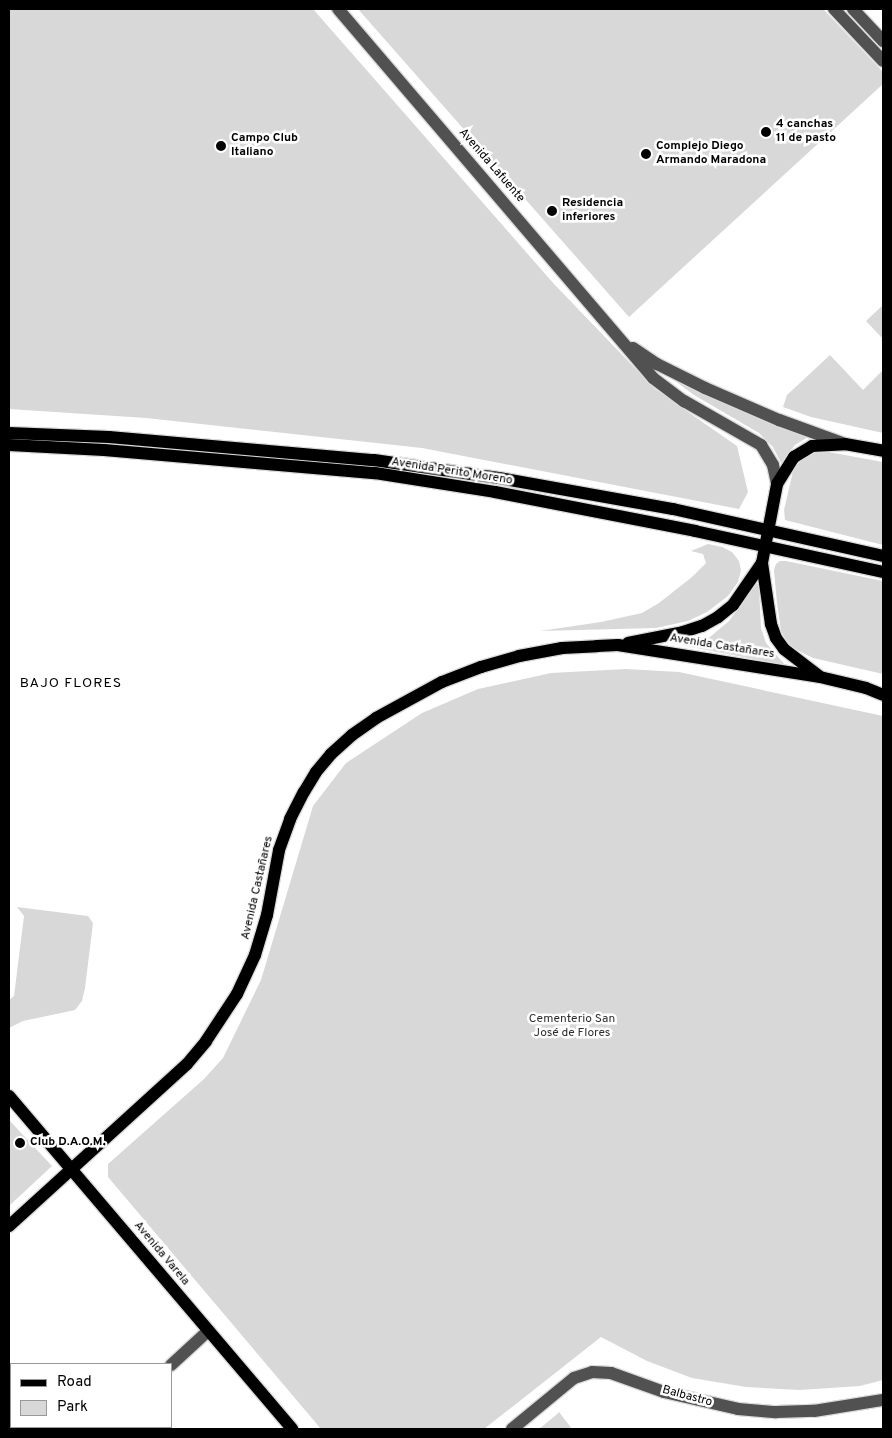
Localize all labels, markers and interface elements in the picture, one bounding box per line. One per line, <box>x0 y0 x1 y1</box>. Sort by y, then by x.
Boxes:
place label: 4 canchas 11 de pasto <box>776 118 836 146</box>
street label: Avenida Lafuente <box>455 126 527 206</box>
marker: 4 canchas 11 de pasto <box>760 126 772 138</box>
place label: Campo Club Italiano <box>231 132 298 160</box>
marker: Campo Club Italiano <box>215 140 227 152</box>
place label: Complejo Diego Armando Maradona <box>656 140 766 168</box>
marker: Complejo Diego Armando Maradona <box>640 148 652 160</box>
place label: Residencia inferiores <box>562 197 623 225</box>
marker: Residencia inferiores <box>546 205 558 217</box>
street label: Avenida Perito Moreno <box>390 455 514 489</box>
street label: Avenida Castañares <box>669 632 775 662</box>
district label: BAJO FLORES <box>18 676 124 692</box>
street label: Avenida Castañares <box>239 835 277 941</box>
park label: Cementerio San José de Flores <box>529 1013 615 1041</box>
place label: Club D.A.O.M. <box>30 1136 105 1150</box>
marker: Club D.A.O.M. <box>14 1137 26 1149</box>
street label: Avenida Varela <box>130 1219 192 1289</box>
legend <box>10 1363 172 1428</box>
text: Road <box>57 1373 92 1392</box>
street label: Balbastro <box>660 1383 714 1411</box>
text: Park <box>57 1398 88 1417</box>

